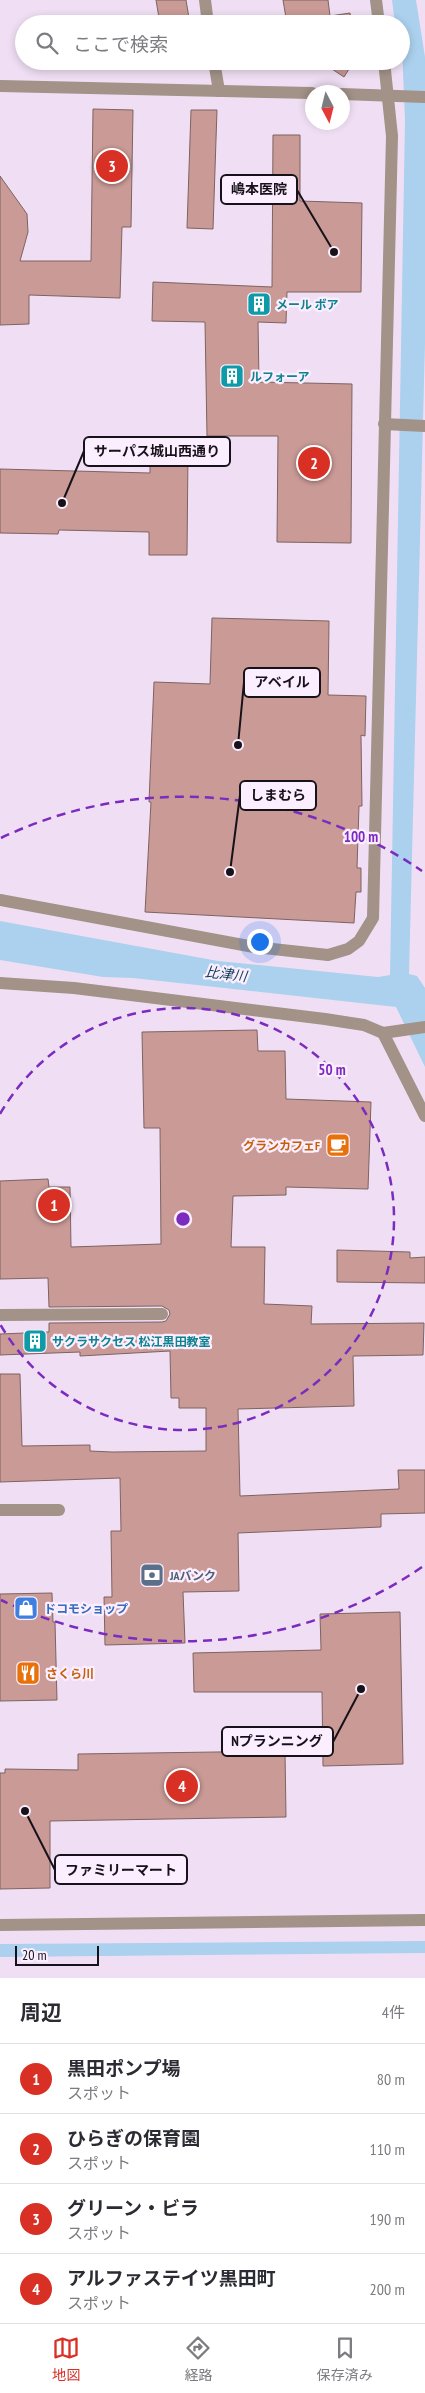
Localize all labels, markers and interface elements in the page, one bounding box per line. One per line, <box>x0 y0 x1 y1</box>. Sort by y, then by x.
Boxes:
search box <box>15 15 410 70</box>
icon: search <box>33 29 61 57</box>
text: ここで検索 <box>73 32 168 56</box>
north arrow <box>305 85 350 130</box>
pin: 3 <box>96 147 128 185</box>
callout: 嶋本医院 <box>221 175 297 204</box>
text: 嶋本医院 <box>231 180 287 198</box>
building icon: メール ボア <box>246 291 272 317</box>
place label: メール ボア <box>276 297 338 312</box>
building icon: ルフォーア <box>219 363 245 389</box>
place label: ルフォーア <box>250 369 310 384</box>
callout: サーパス城山西通り <box>84 437 230 466</box>
text: サーパス城山西通り <box>94 442 220 460</box>
pin: 2 <box>298 444 330 482</box>
callout: アベイル <box>244 668 320 697</box>
text: アベイル <box>254 673 310 691</box>
callout: しまむら <box>240 781 316 810</box>
text: しまむら <box>250 786 306 804</box>
text: 100 m <box>344 827 378 846</box>
your location <box>247 929 273 955</box>
water label: 比津川 <box>204 963 250 986</box>
text: 50 m <box>318 1060 346 1079</box>
cafe icon: グランカフェF <box>325 1132 351 1158</box>
place label: グランカフェF <box>243 1138 320 1153</box>
pin: 1 <box>38 1186 70 1224</box>
centre of rings <box>174 1210 192 1228</box>
building icon: サクラサクセス 松江黒田教室 <box>22 1328 48 1354</box>
place label: サクラサクセス 松江黒田教室 <box>52 1334 210 1349</box>
bank icon: JAバンク <box>139 1562 165 1588</box>
place label: JAバンク <box>169 1568 216 1583</box>
shop icon: ドコモショップ <box>13 1595 39 1621</box>
place label: ドコモショップ <box>44 1601 128 1616</box>
restaurant icon: さくら川 <box>15 1660 41 1686</box>
place label: さくら川 <box>46 1666 94 1681</box>
callout: Nプランニング <box>222 1727 333 1756</box>
text: Nプランニング <box>231 1732 323 1750</box>
pin: 4 <box>166 1767 198 1805</box>
callout: ファミリーマート <box>55 1855 187 1884</box>
text: ファミリーマート <box>65 1861 177 1879</box>
scale bar <box>15 1943 99 1966</box>
text: 20 m <box>22 1946 47 1964</box>
text: 周辺 <box>20 1999 62 2026</box>
text: 4件 <box>382 2002 405 2022</box>
text: 黒田ポンプ場 <box>67 2056 180 2080</box>
text: 1 <box>32 2069 40 2089</box>
text: 80 m <box>377 2069 405 2089</box>
text: スポット <box>67 2083 131 2103</box>
text: ひらぎの保育園 <box>67 2126 200 2150</box>
text: 2 <box>32 2139 40 2159</box>
text: 110 m <box>370 2139 405 2159</box>
text: スポット <box>67 2153 131 2173</box>
text: グリーン・ビラ <box>67 2196 199 2220</box>
text: 3 <box>32 2209 40 2229</box>
text: 190 m <box>370 2209 405 2229</box>
text: スポット <box>67 2223 131 2243</box>
text: アルファステイツ黒田町 <box>67 2266 276 2290</box>
text: 4 <box>32 2279 40 2299</box>
text: 200 m <box>370 2279 405 2299</box>
text: スポット <box>67 2293 131 2313</box>
tab: 地図 <box>52 2334 80 2384</box>
tab: 経路 <box>184 2334 212 2384</box>
tab: 保存済み <box>317 2334 373 2384</box>

